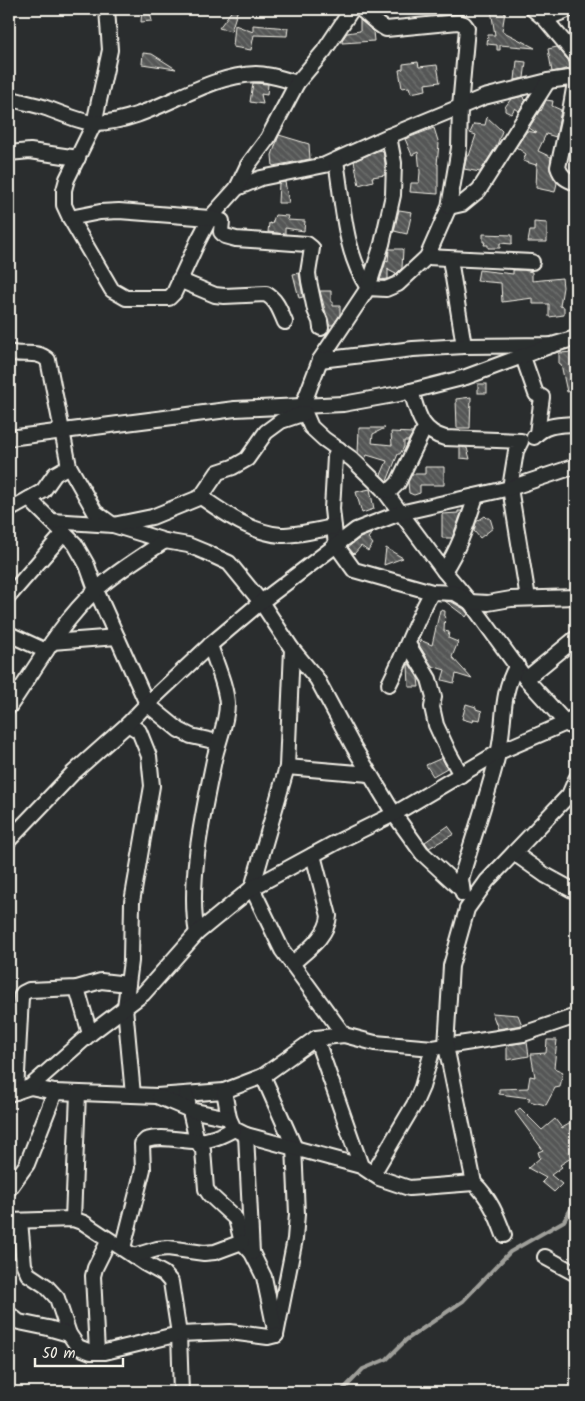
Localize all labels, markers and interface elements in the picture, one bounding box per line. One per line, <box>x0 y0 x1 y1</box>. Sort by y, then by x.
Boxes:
scale bar <box>35 1336 122 1368</box>
text: 50 m <box>42 1342 76 1366</box>

